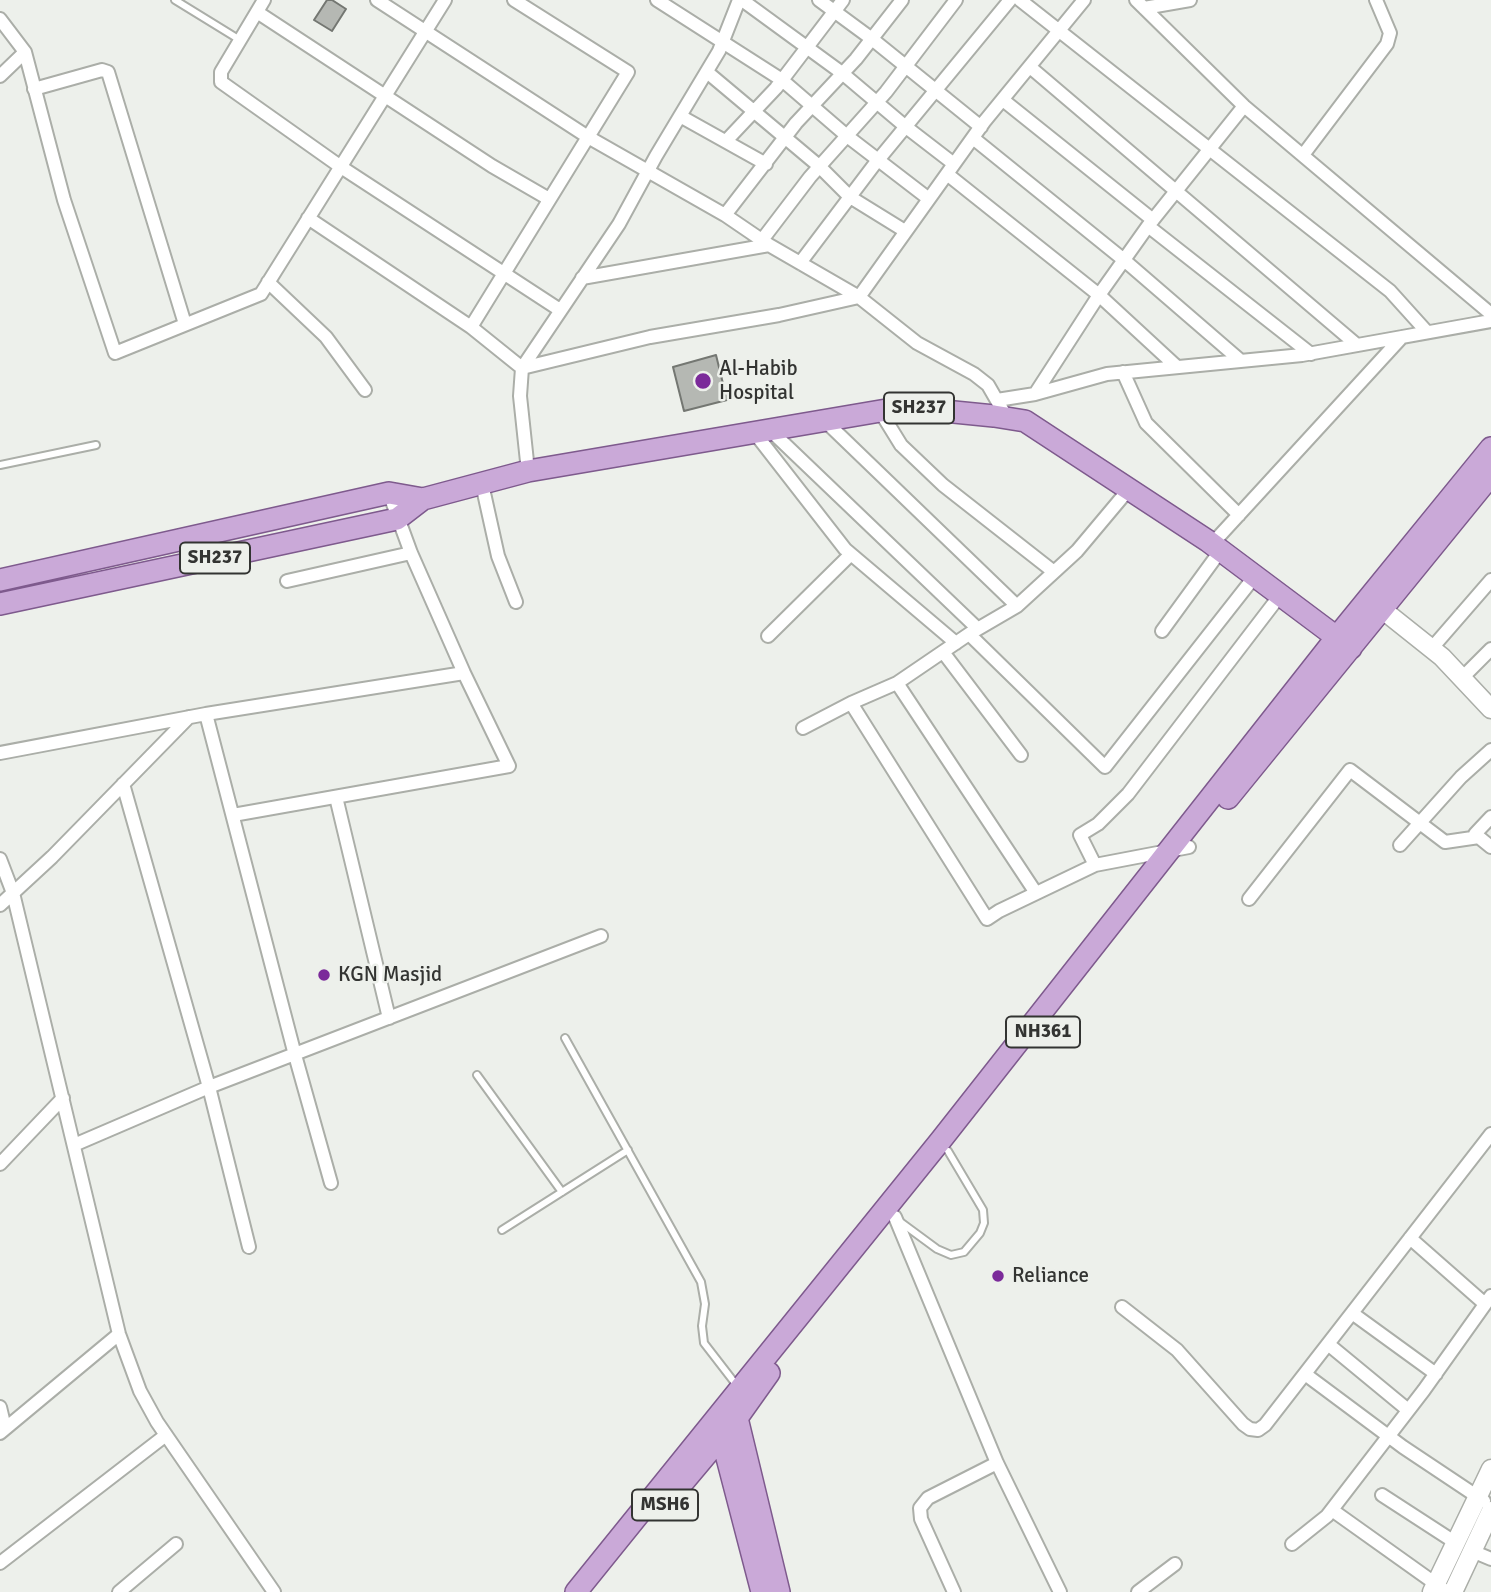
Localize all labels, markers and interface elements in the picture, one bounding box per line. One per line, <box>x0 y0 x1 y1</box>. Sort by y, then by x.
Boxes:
place label: Al-Habib Hospital <box>719 356 798 406</box>
marker: Al-Habib Hospital <box>693 371 713 391</box>
road number: SH237 <box>884 392 954 424</box>
road number: SH237 <box>180 542 250 573</box>
place label: KGN Masjid <box>338 962 442 988</box>
marker: KGN Masjid <box>316 967 332 983</box>
road number: NH361 <box>1006 1016 1080 1048</box>
place label: Reliance <box>1012 1263 1089 1289</box>
marker: Reliance <box>990 1268 1006 1284</box>
road number: MSH6 <box>632 1490 698 1520</box>

